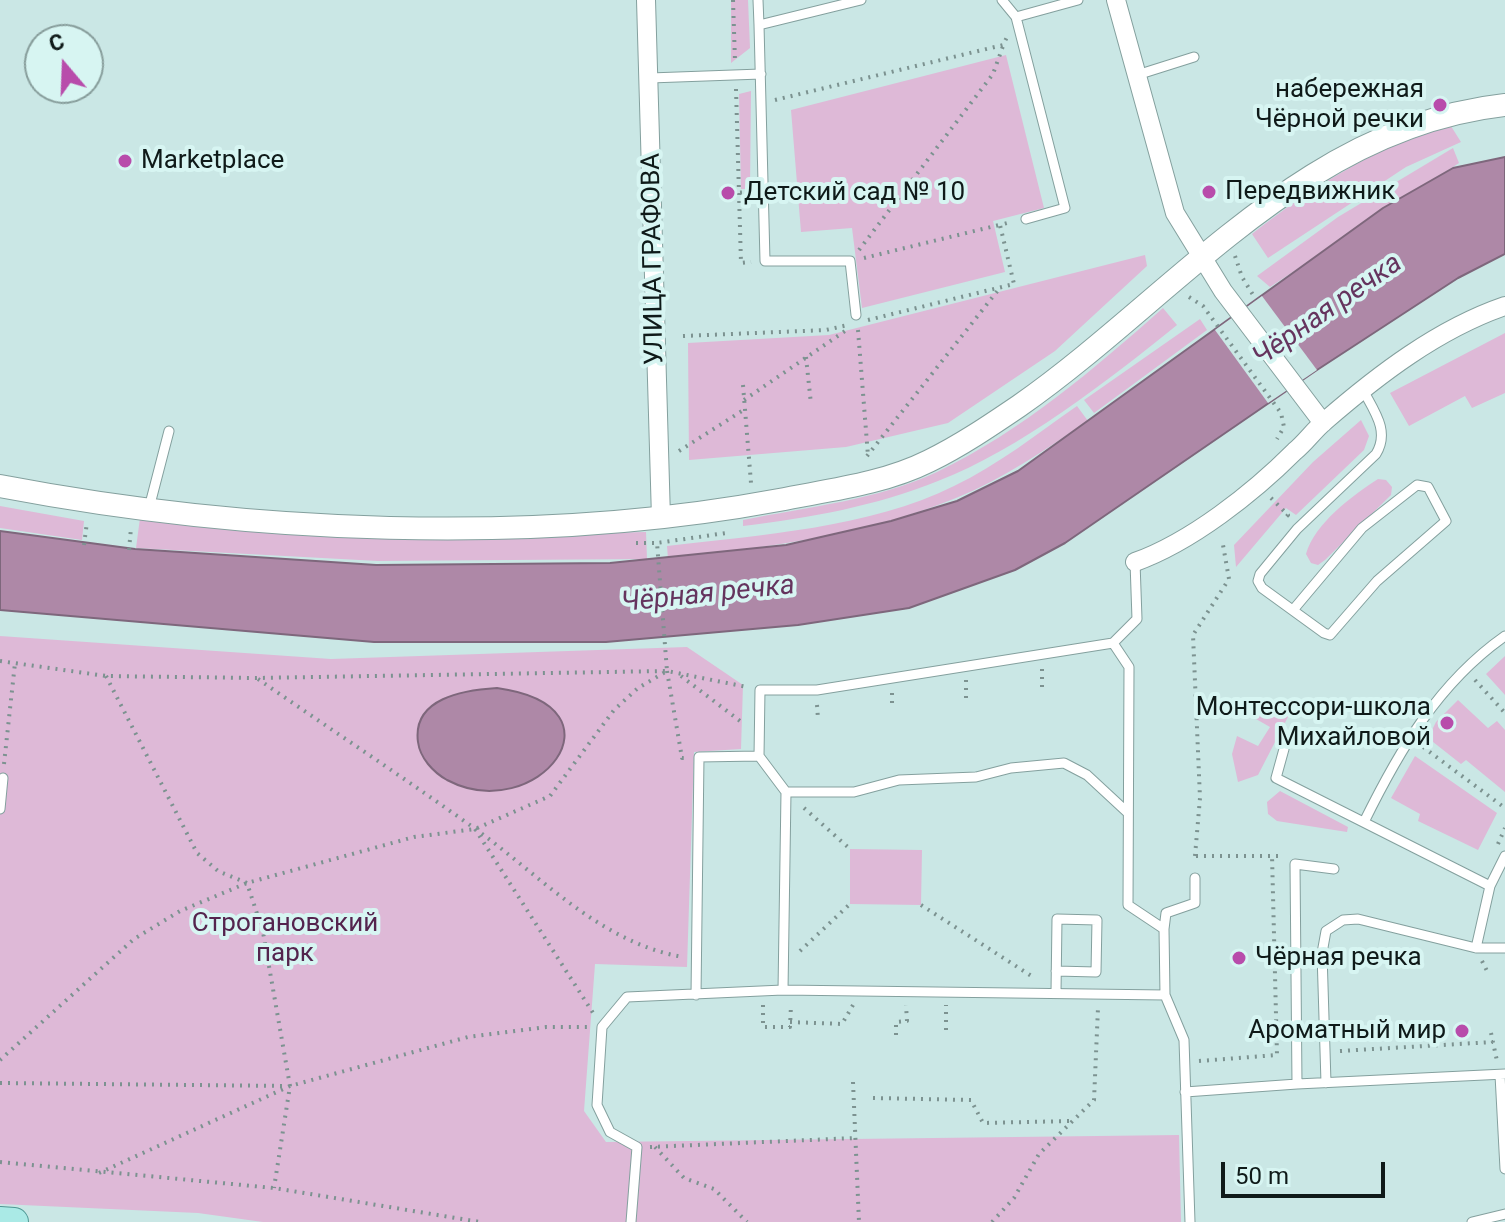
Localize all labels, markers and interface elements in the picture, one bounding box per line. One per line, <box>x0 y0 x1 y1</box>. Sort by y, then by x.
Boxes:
north arrow <box>24 24 104 104</box>
text: С <box>46 29 68 57</box>
place label: набережная Чёрной речки <box>1255 74 1424 136</box>
marker: набережная Чёрной речки <box>1431 96 1449 114</box>
place label: Marketplace <box>141 145 284 177</box>
marker: Marketplace <box>116 152 134 170</box>
street label: УЛИЦА ГРАФОВА <box>637 153 671 365</box>
place label: Передвижник <box>1225 176 1395 208</box>
place label: Детский сад № 10 <box>744 177 965 209</box>
marker: Передвижник <box>1200 183 1218 201</box>
marker: Детский сад № 10 <box>719 184 737 202</box>
water label: Чёрная речка <box>1247 247 1409 375</box>
water label: Чёрная речка <box>620 569 796 621</box>
place label: Монтессори-школа Михайловой <box>1196 692 1431 754</box>
marker: Монтессори-школа Михайловой <box>1438 714 1456 732</box>
park label: Строгановский парк <box>192 908 378 970</box>
place label: Чёрная речка <box>1255 942 1422 974</box>
marker: Чёрная речка <box>1230 949 1248 967</box>
place label: Ароматный мир <box>1248 1015 1446 1047</box>
marker: Ароматный мир <box>1453 1022 1471 1040</box>
scale bar <box>1225 1146 1389 1196</box>
text: 50 m <box>1235 1162 1289 1190</box>

